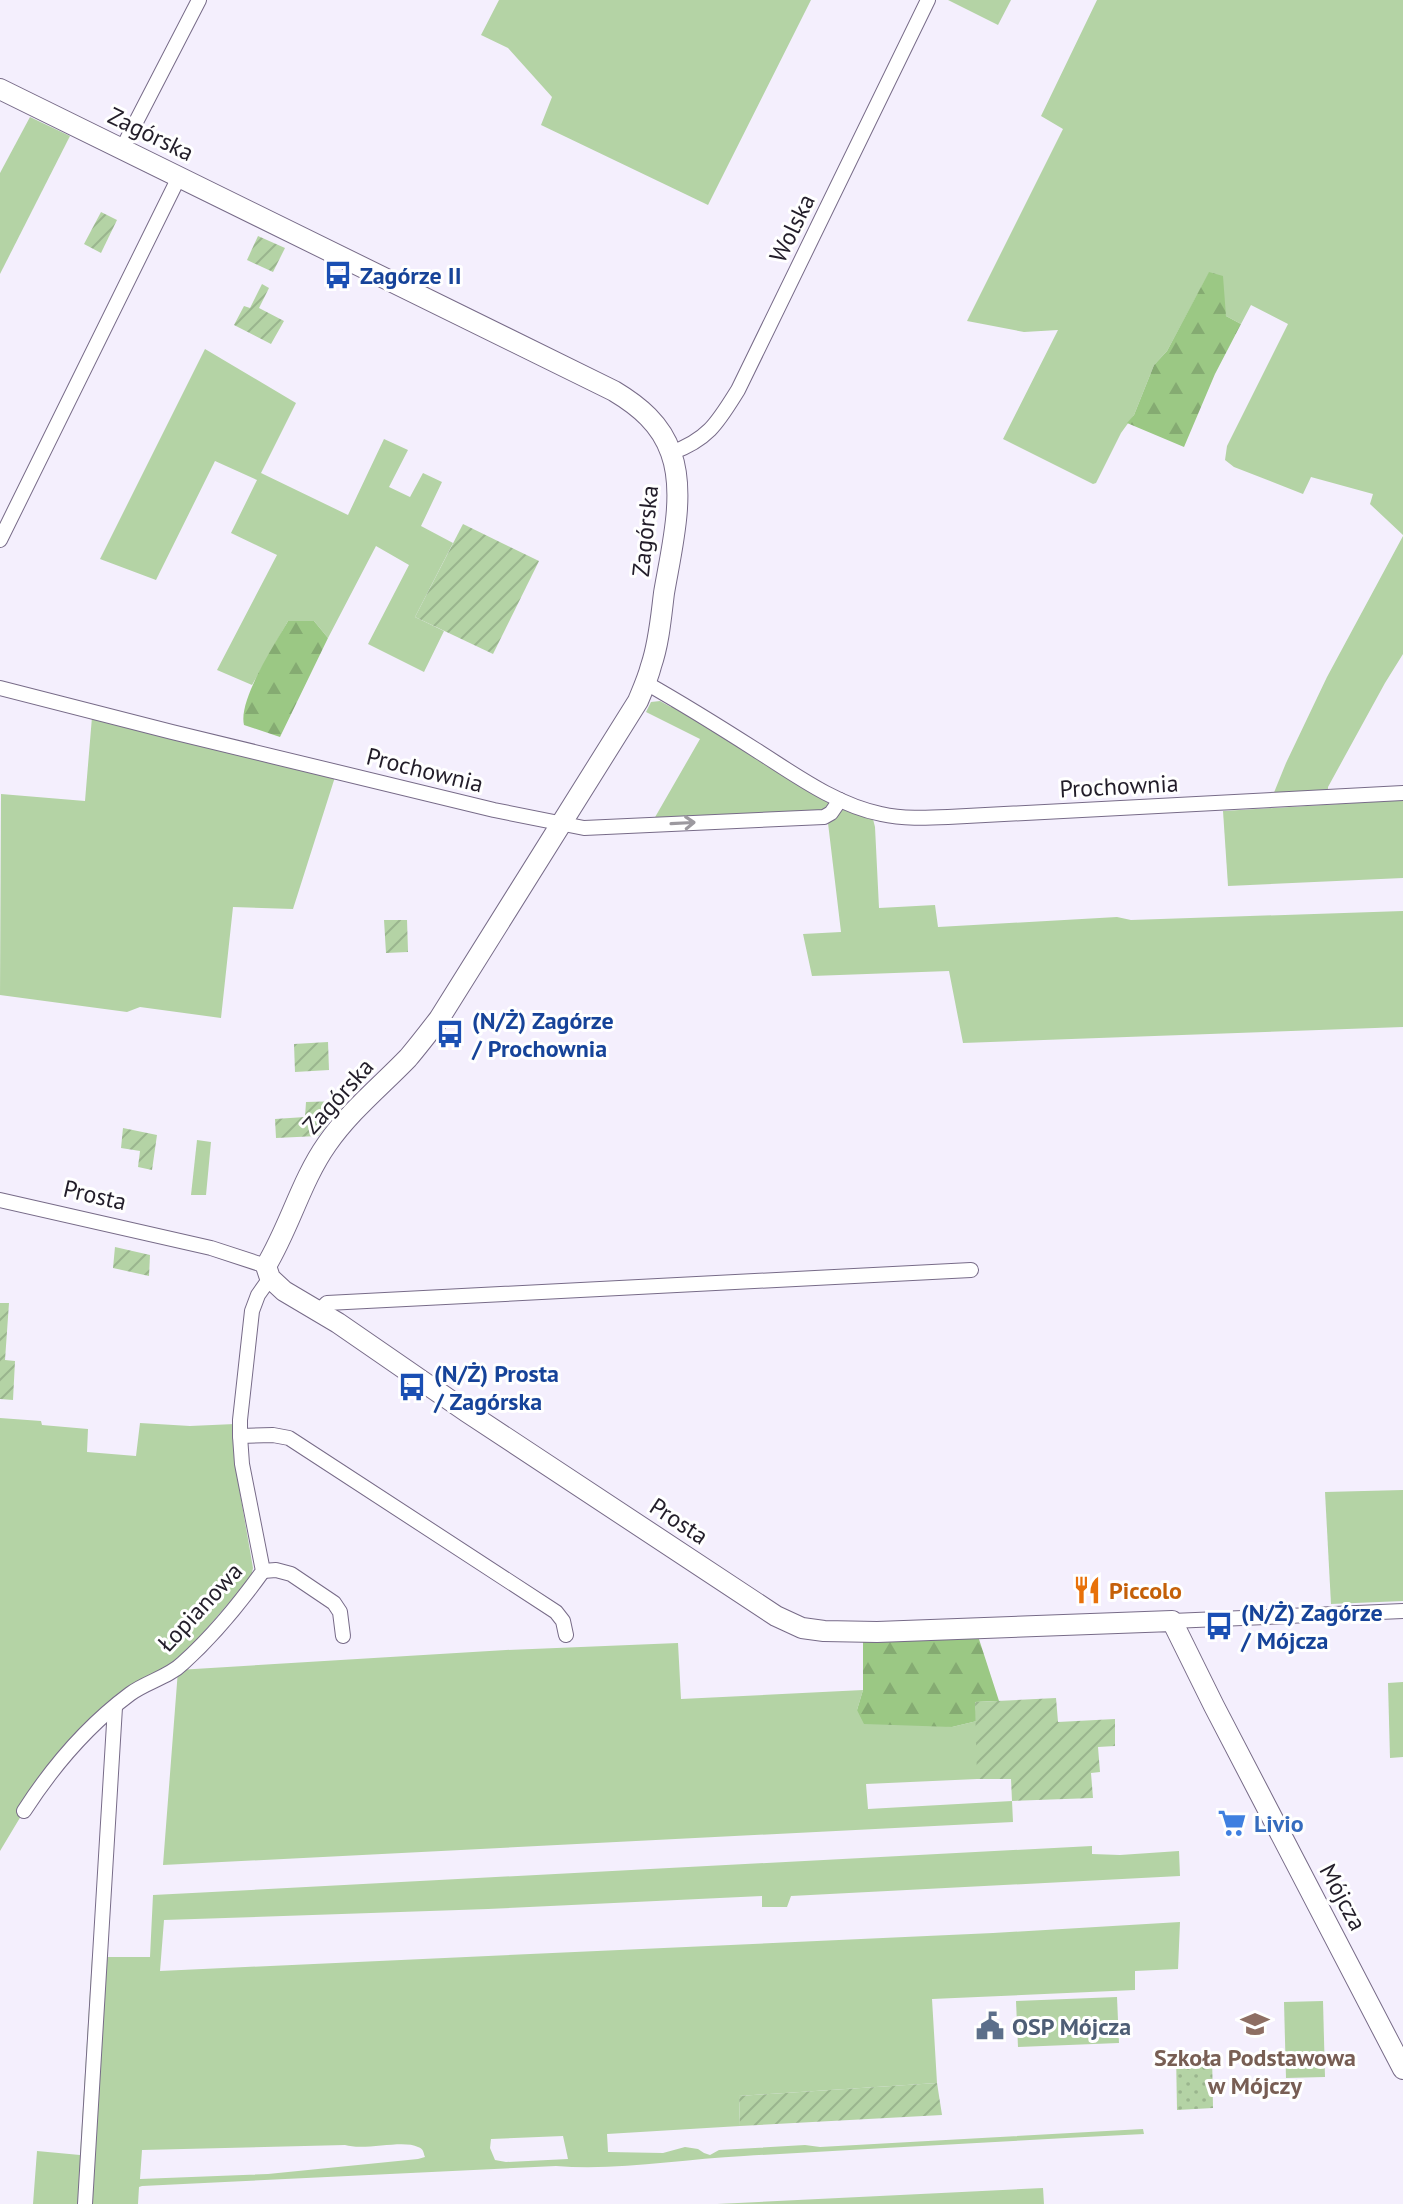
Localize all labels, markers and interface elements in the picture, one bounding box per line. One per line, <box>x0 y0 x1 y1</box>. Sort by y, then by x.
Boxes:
street label: Zagórska <box>103 100 199 168</box>
street label: Wolska <box>762 189 822 267</box>
bus stop icon: Zagórze II <box>323 260 353 290</box>
place label: Zagórze II <box>360 260 462 291</box>
street label: Zagórska <box>625 484 665 578</box>
street label: Prochownia <box>363 741 487 799</box>
street label: Prochownia <box>1059 767 1179 805</box>
one-way arrow <box>669 815 696 830</box>
place label: (N/Ż) Zagórze / Prochownia <box>471 1005 614 1064</box>
bus stop icon: (N/Ż) Zagórze / Prochownia <box>435 1019 465 1049</box>
street label: Zagórska <box>296 1051 380 1141</box>
street label: Prosta <box>60 1173 130 1217</box>
place label: (N/Ż) Prosta / Zagórska <box>433 1358 559 1417</box>
bus stop icon: (N/Ż) Prosta / Zagórska <box>397 1372 427 1402</box>
street label: Prosta <box>644 1491 714 1551</box>
street label: Łopianowa <box>151 1556 249 1658</box>
restaurant icon: Piccolo <box>1072 1575 1102 1605</box>
place label: Piccolo <box>1109 1575 1182 1606</box>
place label: (N/Ż) Zagórze / Mójcza <box>1240 1597 1383 1656</box>
bus stop icon: (N/Ż) Zagórze / Mójcza <box>1204 1611 1234 1641</box>
supermarket icon: Livio <box>1217 1808 1247 1838</box>
place label: Livio <box>1254 1808 1304 1839</box>
street label: Mójcza <box>1313 1858 1373 1936</box>
school or university icon: Szkoła Podstawowa w Mójczy <box>1240 2009 1270 2039</box>
public building icon: OSP Mójcza <box>975 2011 1005 2041</box>
place label: OSP Mójcza <box>1012 2011 1131 2042</box>
place label: Szkoła Podstawowa w Mójczy <box>1154 2042 1356 2101</box>

